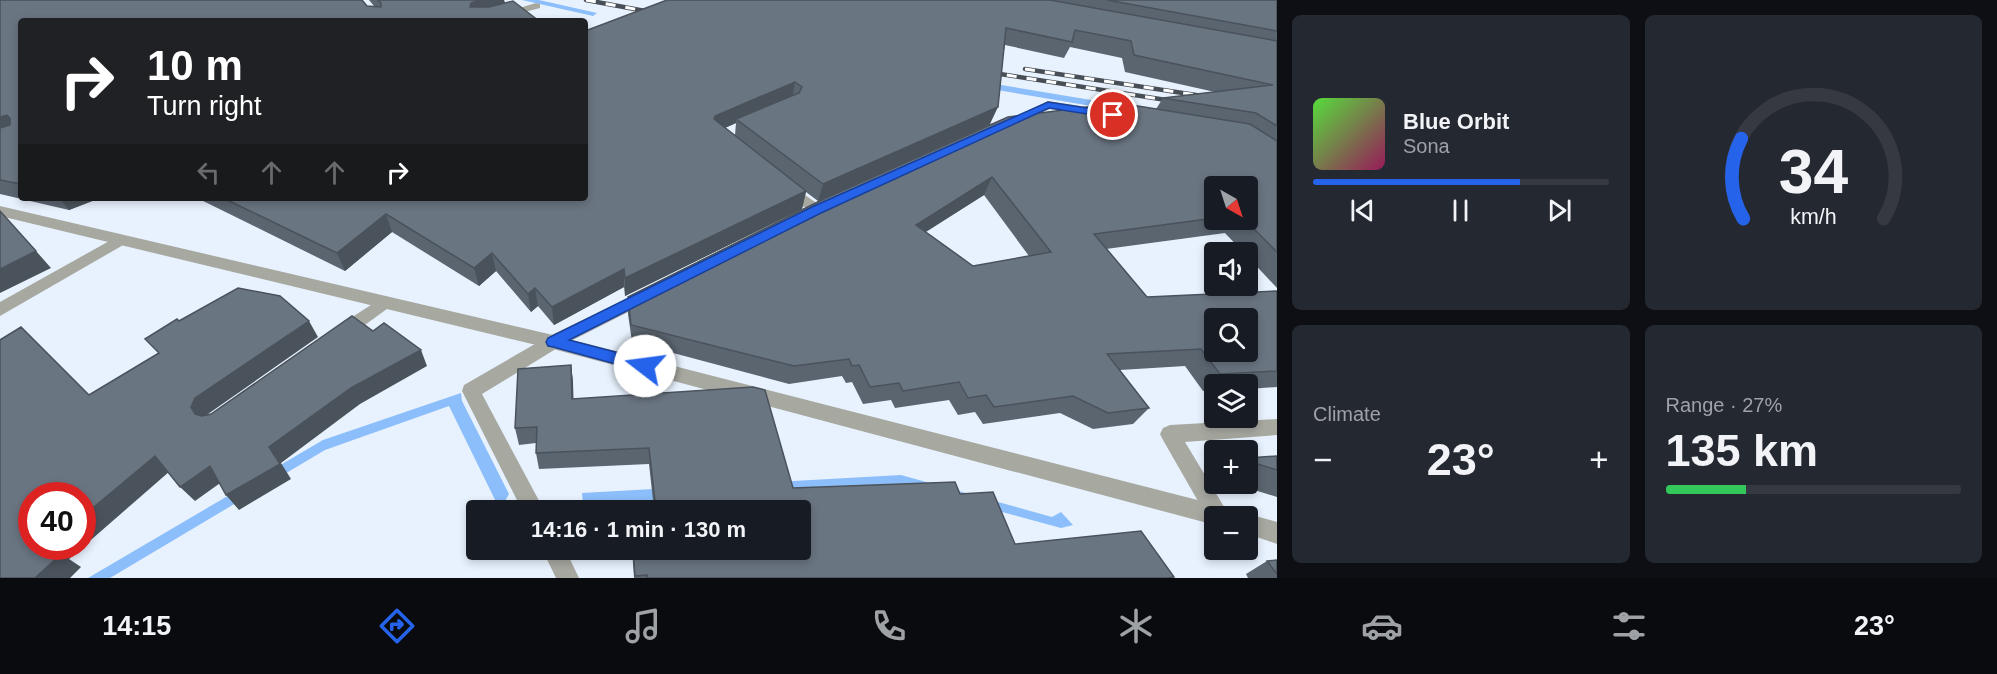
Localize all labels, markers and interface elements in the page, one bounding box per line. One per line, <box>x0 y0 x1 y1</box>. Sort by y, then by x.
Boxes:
icon: right <box>48 42 126 120</box>
text: 10 m <box>147 42 243 89</box>
pin <box>1087 89 1138 140</box>
text: Turn right <box>147 91 262 121</box>
icon: arrive <box>1096 98 1129 131</box>
text: Blue Orbit <box>1403 109 1509 134</box>
text: Sona <box>1403 135 1450 157</box>
text: 34 <box>1779 138 1848 207</box>
icon: left <box>192 156 225 189</box>
icon: ahead <box>255 156 288 189</box>
icon: ahead <box>318 156 351 189</box>
icon: right <box>381 156 414 189</box>
north arrow <box>1204 176 1258 230</box>
map controls <box>1204 176 1258 560</box>
icon: previous <box>1346 194 1379 227</box>
icon: pause <box>1444 194 1477 227</box>
icon: next <box>1543 194 1576 227</box>
text: km/h <box>1790 206 1836 230</box>
button: sound <box>1204 242 1258 296</box>
button: search <box>1204 308 1258 362</box>
position arrow <box>613 334 677 398</box>
button: layers <box>1204 374 1258 428</box>
text: Range · 27% <box>1666 394 1782 416</box>
text: Climate <box>1313 403 1381 425</box>
text: 135 km <box>1666 425 1818 476</box>
text: 23° <box>1427 434 1495 485</box>
button: + <box>1204 440 1258 494</box>
text: − <box>1313 441 1332 478</box>
text: + <box>1589 441 1609 478</box>
speed limit sign: 40 <box>18 482 96 560</box>
button: − <box>1204 506 1258 560</box>
text: 14:16 · 1 min · 130 m <box>531 517 746 542</box>
icon: directions <box>376 605 418 647</box>
icon: music <box>622 605 664 647</box>
icon: phone <box>868 605 910 647</box>
icon: climate <box>1115 605 1157 647</box>
icon: car <box>1361 605 1403 647</box>
icon: filters <box>1608 605 1650 647</box>
text: 14:15 <box>102 611 171 641</box>
text: 23° <box>1854 611 1895 641</box>

